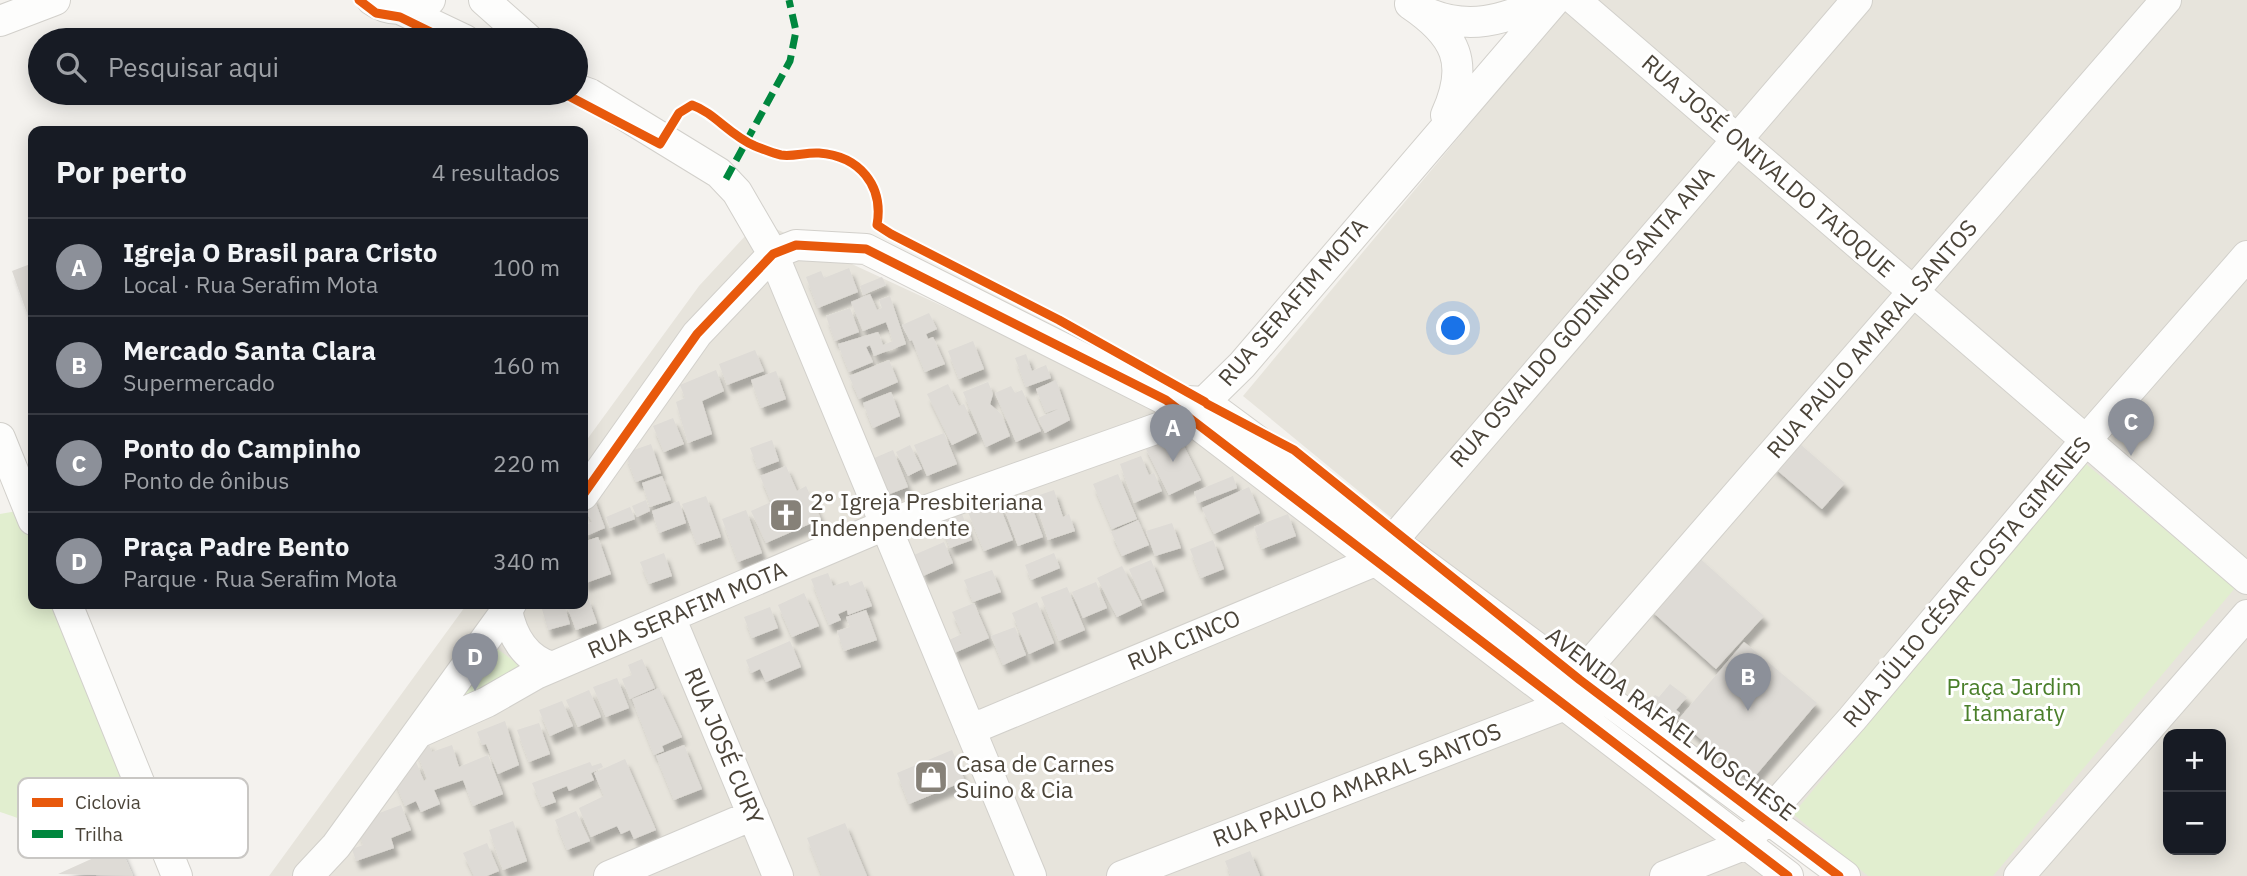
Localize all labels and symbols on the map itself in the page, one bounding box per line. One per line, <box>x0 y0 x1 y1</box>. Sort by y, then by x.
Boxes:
street label: RUA JOSÉ ONIVALDO TAIOQUE <box>1636 47 1901 283</box>
street label: RUA OSVALDO GODINHO SANTA ANA <box>1442 159 1720 473</box>
street label: RUA SERAFIM MOTA <box>1211 211 1374 392</box>
street label: RUA PAULO AMARAL SANTOS <box>1759 213 1983 464</box>
your location <box>1436 311 1470 345</box>
pin: C <box>2108 398 2154 456</box>
pin: A <box>1150 404 1196 462</box>
street label: RUA JÚLIO CÉSAR COSTA GIMENES <box>1835 430 2097 733</box>
place label: 2° Igreja Presbiteriana Indenpendente <box>810 486 1043 542</box>
church icon: 2° Igreja Presbiteriana Indenpendente <box>767 496 805 534</box>
street label: RUA SERAFIM MOTA <box>583 554 791 665</box>
street label: RUA CINCO <box>1123 602 1245 676</box>
street label: AVENIDA RAFAEL NOSCHESE <box>1541 619 1802 827</box>
pin: D <box>452 633 498 691</box>
pin: B <box>1725 653 1771 711</box>
street label: RUA JOSÉ CURY <box>678 663 772 829</box>
park label: Praça Jardim Itamaraty <box>1946 671 2082 727</box>
street label: RUA PAULO AMARAL SANTOS <box>1208 715 1505 853</box>
place label: Casa de Carnes Suino & Cia <box>956 748 1115 804</box>
shop icon: Casa de Carnes Suino & Cia <box>912 758 950 796</box>
legend <box>18 778 248 858</box>
text: Ciclovia <box>75 790 141 814</box>
text: Trilha <box>75 822 123 846</box>

